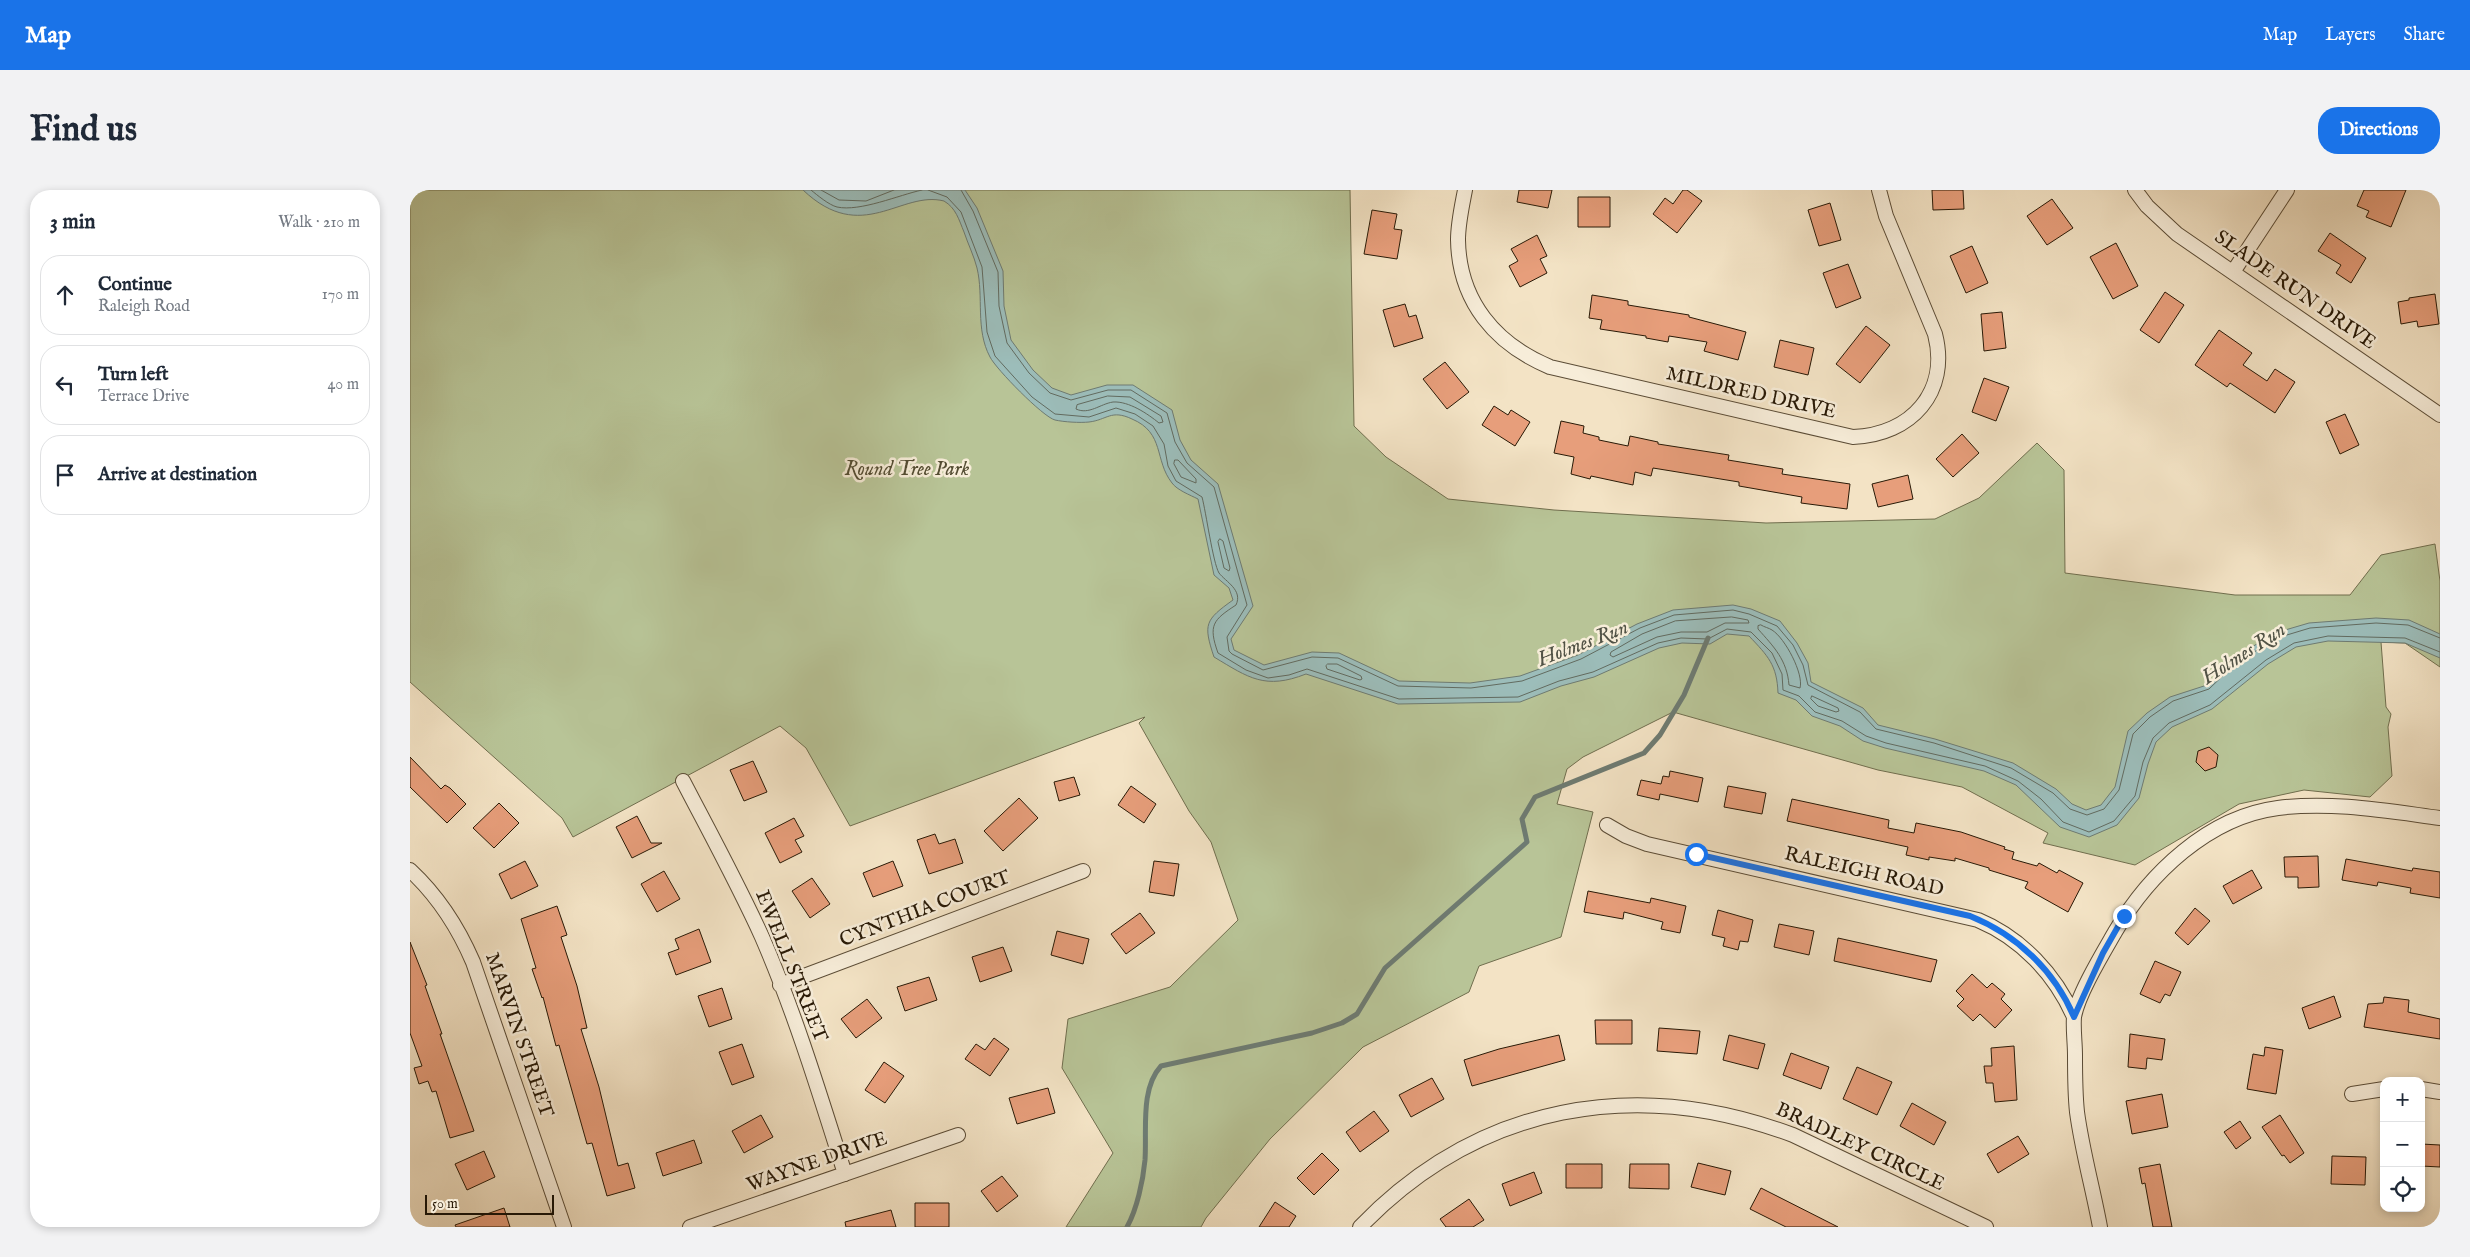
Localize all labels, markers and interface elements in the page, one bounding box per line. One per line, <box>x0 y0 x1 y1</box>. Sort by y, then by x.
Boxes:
text: Map <box>25 20 71 51</box>
text: Map <box>2263 24 2297 47</box>
text: Layers <box>2325 24 2376 47</box>
text: Share <box>2404 24 2445 47</box>
button: Directions <box>2318 107 2440 154</box>
text: Find us <box>30 108 137 153</box>
text: 3 min <box>50 209 95 236</box>
text: Walk · 210 m <box>278 213 360 233</box>
street label: SLADE RUN DRIVE <box>2209 225 2381 355</box>
text: Continue <box>98 273 172 297</box>
icon: ahead <box>51 281 79 309</box>
text: 170 m <box>322 285 359 305</box>
text: Raleigh Road <box>98 297 190 317</box>
street label: MILDRED DRIVE <box>1664 361 1838 425</box>
text: Turn left <box>98 363 169 387</box>
icon: left <box>51 371 79 399</box>
text: 40 m <box>327 375 359 395</box>
text: Terrace Drive <box>98 387 189 407</box>
park label: Round Tree Park <box>845 457 969 482</box>
icon: arrive <box>51 461 79 489</box>
text: Arrive at destination <box>98 463 257 487</box>
water label: Holmes Run <box>1533 614 1632 674</box>
water label: Holmes Run <box>2196 617 2291 692</box>
street label: RALEIGH ROAD <box>1782 841 1946 903</box>
route start <box>1685 843 1708 866</box>
street label: CYNTHIA COURT <box>836 865 1014 953</box>
street label: EWELL STREET <box>749 886 833 1046</box>
route end <box>2113 905 2136 928</box>
street label: MARVIN STREET <box>479 949 559 1121</box>
map controls <box>2380 1077 2425 1212</box>
button: + <box>2380 1077 2425 1122</box>
street label: BRADLEY CIRCLE <box>1772 1097 1949 1197</box>
button: − <box>2380 1122 2425 1167</box>
street label: WAYNE DRIVE <box>743 1126 891 1198</box>
button: locate <box>2380 1167 2425 1212</box>
scale bar <box>425 1192 554 1215</box>
text: 50 m <box>432 1195 458 1213</box>

